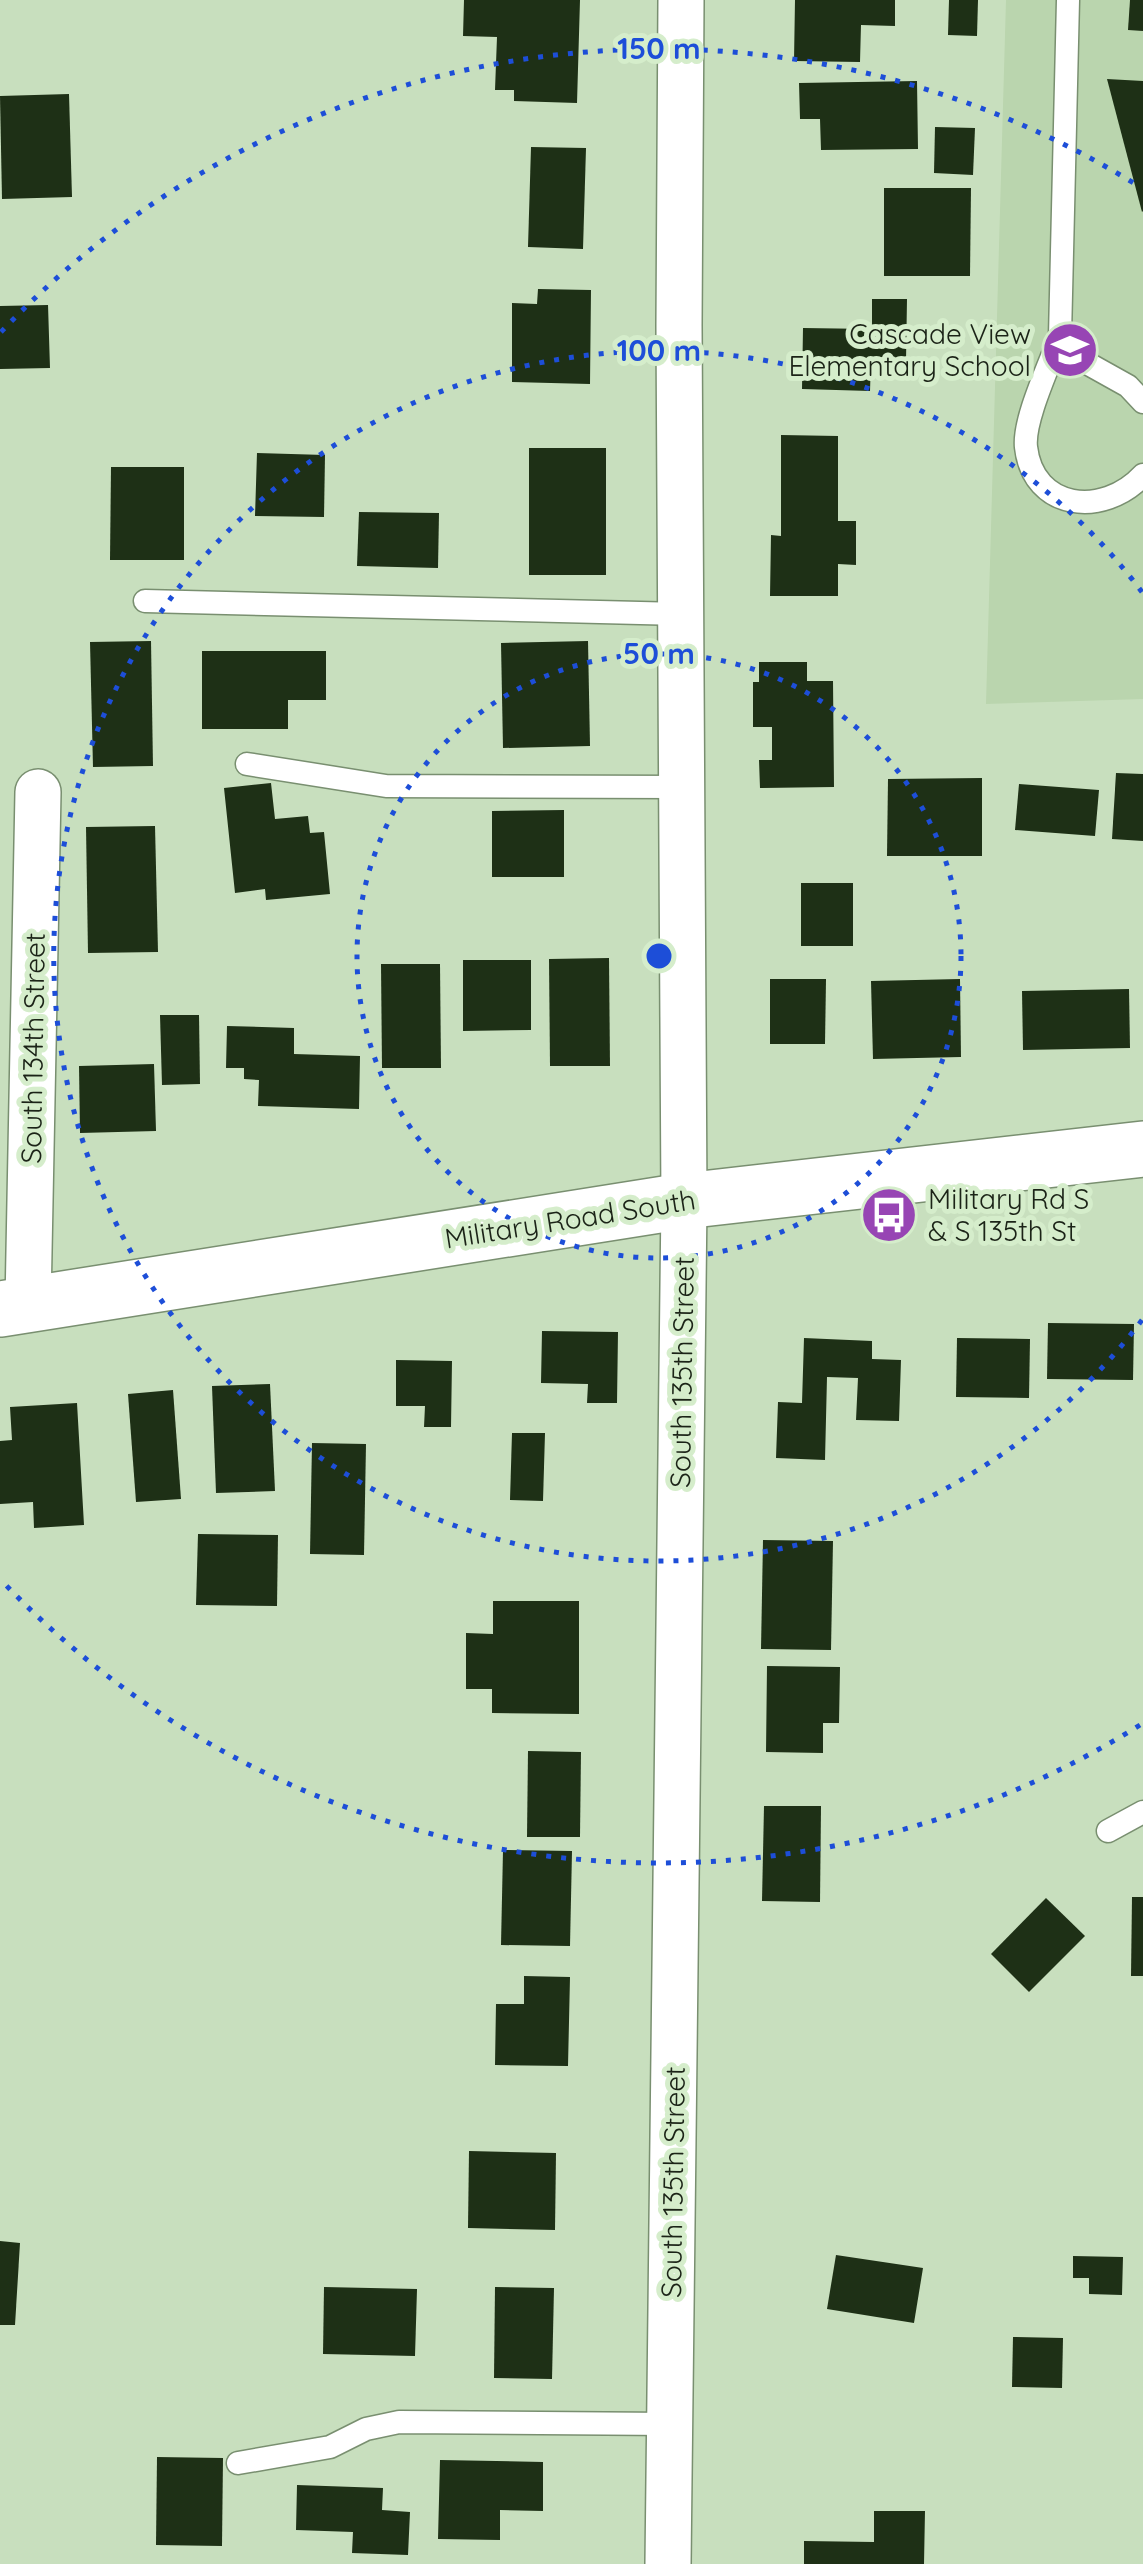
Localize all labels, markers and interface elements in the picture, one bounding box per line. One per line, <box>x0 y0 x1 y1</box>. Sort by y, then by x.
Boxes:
text: 150 m <box>617 29 701 67</box>
place label: Cascade View Elementary School <box>788 316 1031 383</box>
school or university icon: Cascade View Elementary School <box>1040 320 1100 380</box>
text: 100 m <box>617 331 701 369</box>
text: 50 m <box>623 634 695 672</box>
street label: South 134th Street <box>13 932 52 1164</box>
centre of rings <box>641 938 677 974</box>
street label: Military Road South <box>442 1181 698 1256</box>
place label: Military Rd S & S 135th St <box>928 1181 1089 1248</box>
bus stop icon: Military Rd S & S 135th St <box>859 1185 919 1245</box>
street label: South 135th Street <box>662 1256 701 1488</box>
street label: South 135th Street <box>653 2066 692 2298</box>

